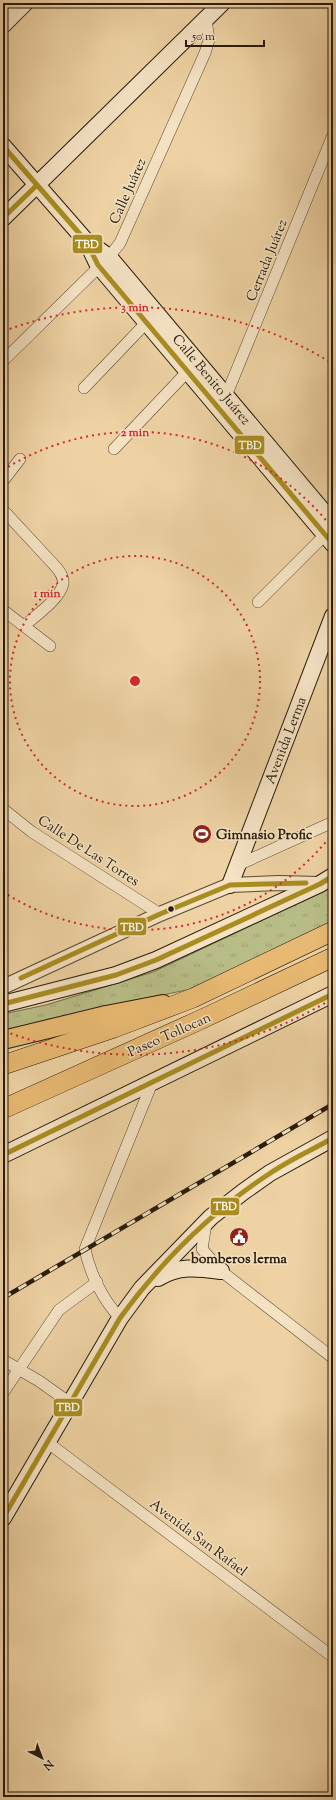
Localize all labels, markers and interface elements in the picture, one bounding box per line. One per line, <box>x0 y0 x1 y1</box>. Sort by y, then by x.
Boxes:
scale bar <box>186 22 264 48</box>
text: 50 m <box>191 28 215 46</box>
street label: Calle Juárez <box>105 156 152 228</box>
street label: Cerrada Juárez <box>242 217 293 305</box>
line badge: TBD <box>72 234 103 254</box>
text: TBD <box>74 237 99 253</box>
text: 3 min <box>121 299 150 317</box>
street label: Calle Benito Juárez <box>166 331 254 430</box>
text: 2 min <box>121 424 150 442</box>
line badge: TBD <box>234 435 265 455</box>
text: TBD <box>237 438 262 454</box>
text: 1 min <box>32 585 61 603</box>
centre of rings <box>128 674 142 688</box>
street label: Avenida Lerma <box>261 694 313 787</box>
street label: Calle De Las Torres <box>33 811 143 892</box>
sports icon: Gimnasio Profic <box>191 823 213 845</box>
place label: Gimnasio Profic <box>216 826 313 846</box>
unlabelled marker <box>166 904 176 914</box>
line badge: TBD <box>117 917 147 936</box>
text: TBD <box>119 920 144 936</box>
street label: Paseo Tollocan <box>125 1009 215 1063</box>
line badge: TBD <box>210 1197 240 1216</box>
text: TBD <box>212 1199 237 1215</box>
public building icon: bomberos lerma <box>228 1226 250 1248</box>
place label: bomberos lerma <box>190 1250 287 1270</box>
line badge: TBD <box>53 1398 83 1417</box>
text: TBD <box>55 1400 80 1416</box>
street label: Avenida San Rafael <box>145 1495 251 1582</box>
north arrow <box>22 1738 62 1778</box>
text: N <box>39 1755 57 1774</box>

